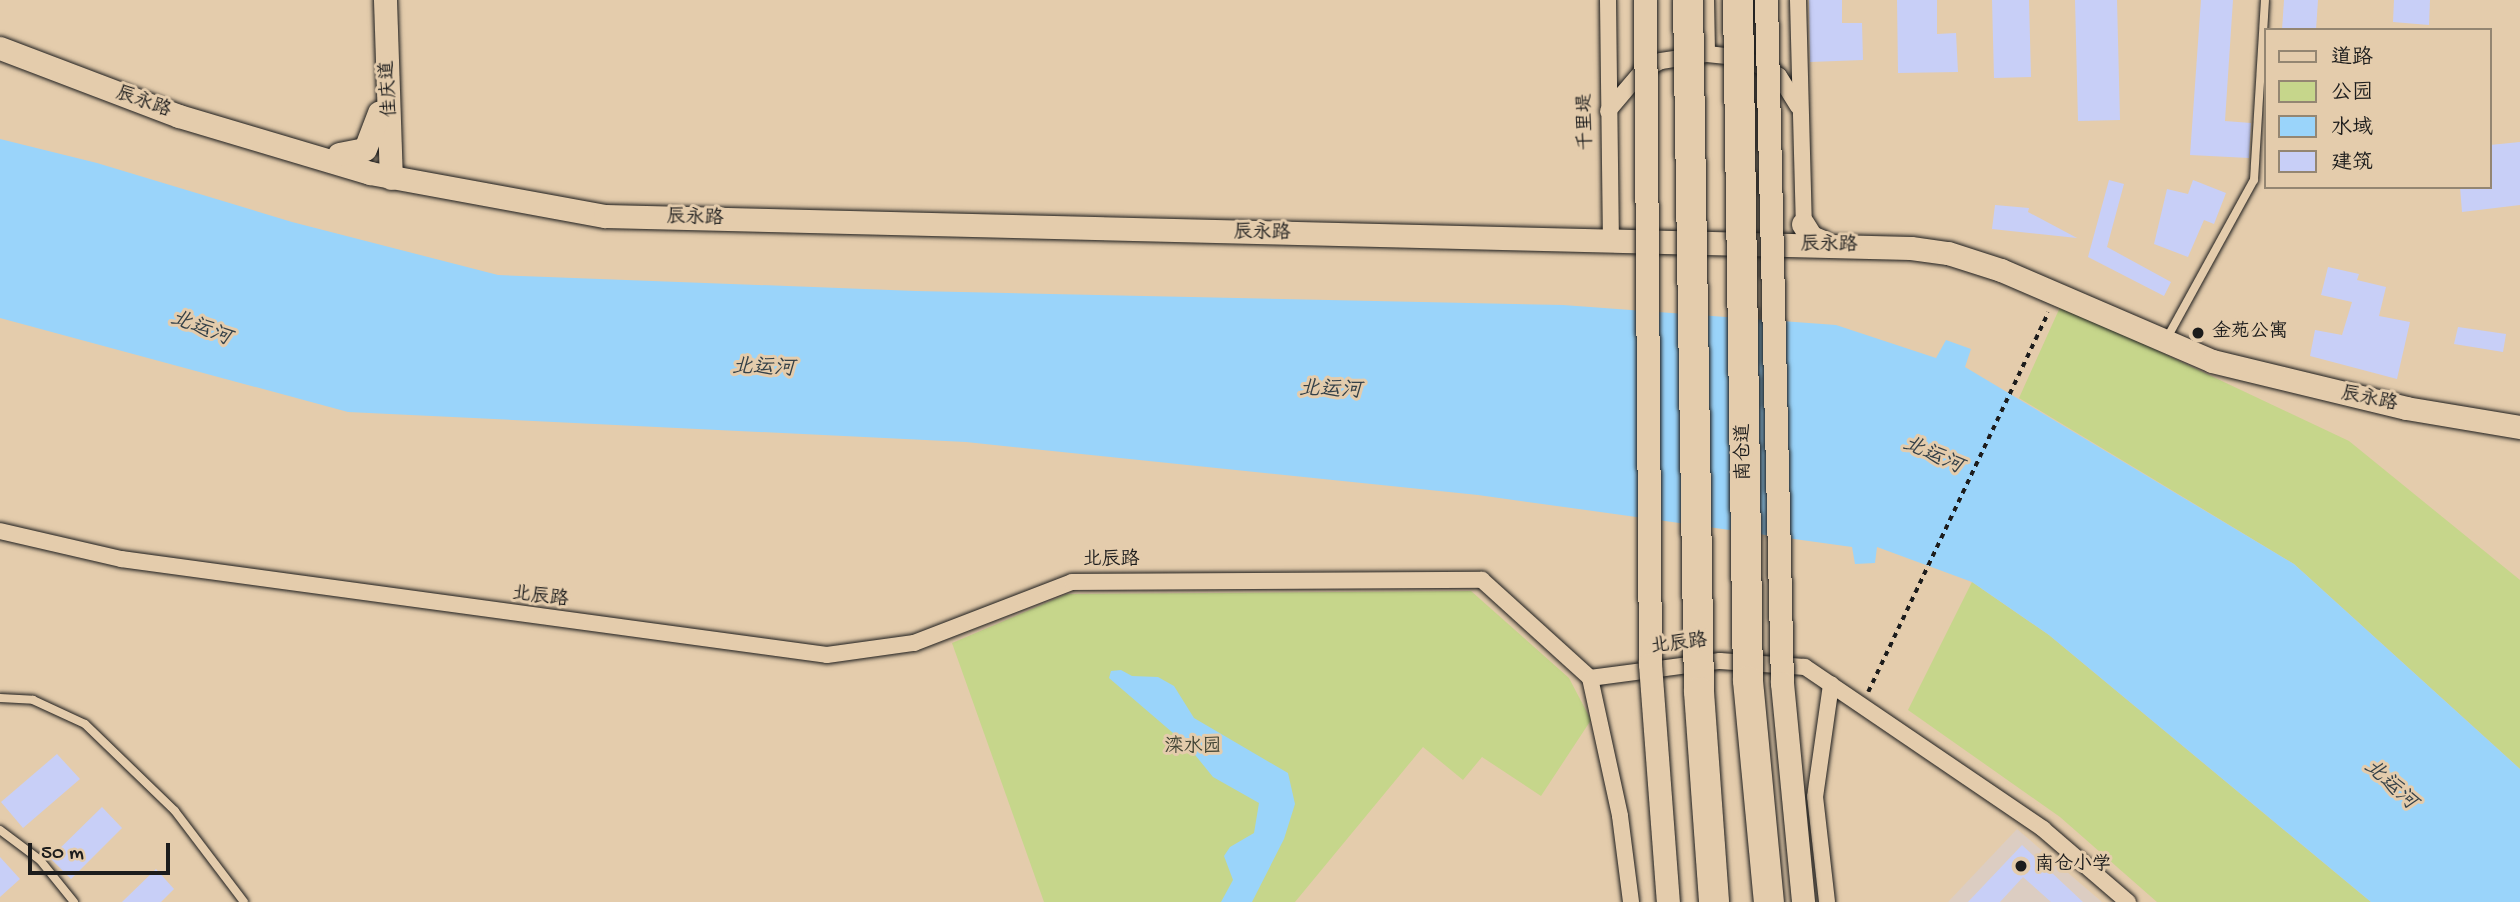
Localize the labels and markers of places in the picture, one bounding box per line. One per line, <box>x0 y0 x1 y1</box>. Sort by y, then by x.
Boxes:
place label: 金苑公寓 <box>2212 322 2288 344</box>
marker: 金苑公寓 <box>2190 325 2206 341</box>
place label: 南仓小学 <box>2035 855 2111 877</box>
marker: 南仓小学 <box>2013 858 2029 874</box>

